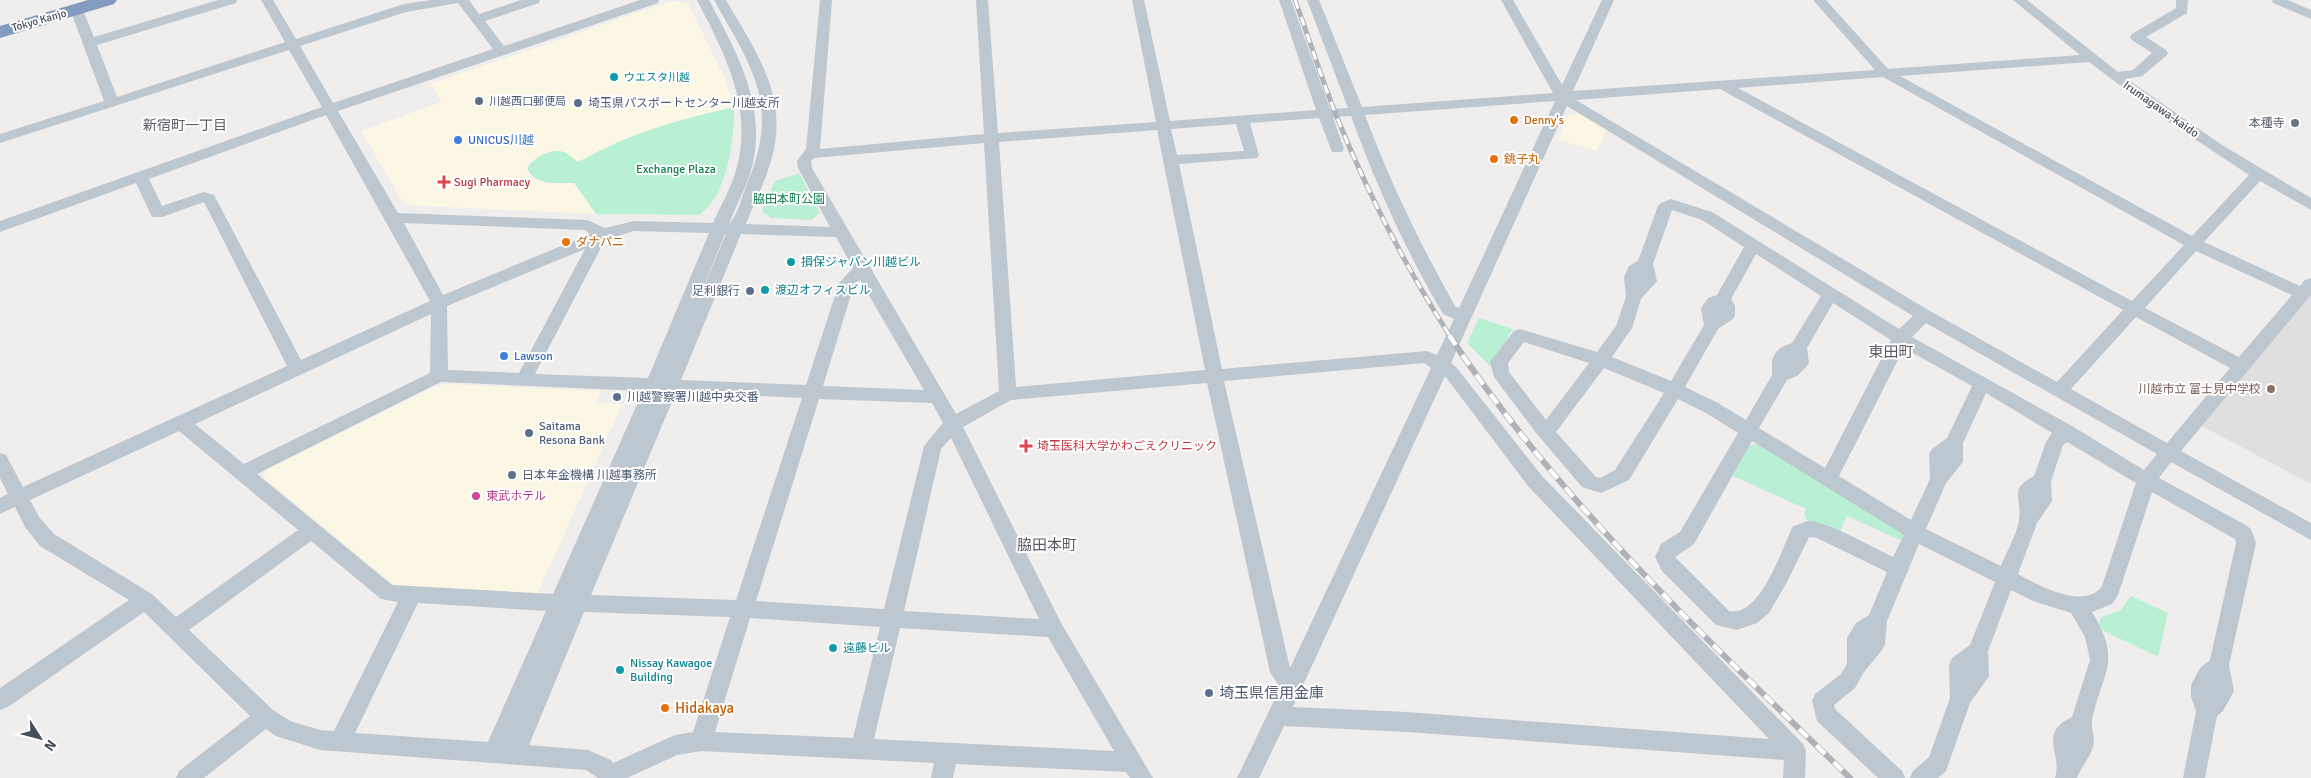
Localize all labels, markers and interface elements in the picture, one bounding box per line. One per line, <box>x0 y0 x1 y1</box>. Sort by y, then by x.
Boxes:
street label: Tokyo Kanjo <box>11 6 68 34</box>
marker: ウエスタ川越 <box>608 71 620 83</box>
place label: ウエスタ川越 <box>624 71 690 84</box>
street label: Irumagawa-kaido <box>2120 78 2202 141</box>
marker: 川越西口郵便局 <box>473 95 485 107</box>
place label: 川越西口郵便局 <box>489 95 566 108</box>
place label: 埼玉県パスポートセンター川越支所 <box>588 96 780 111</box>
marker: 埼玉県パスポートセンター川越支所 <box>572 97 584 109</box>
place label: Denny's <box>1524 113 1564 128</box>
marker: Denny's <box>1508 114 1520 126</box>
place label: 本種寺 <box>2249 116 2285 131</box>
district label: 新宿町一丁目 <box>143 117 227 134</box>
marker: 本種寺 <box>2289 117 2301 129</box>
place label: UNICUS川越 <box>468 133 534 148</box>
marker: UNICUS川越 <box>452 134 464 146</box>
place label: 銚子丸 <box>1504 152 1540 167</box>
marker: 銚子丸 <box>1488 153 1500 165</box>
park label: Exchange Plaza <box>636 162 716 177</box>
place label: Sugi Pharmacy <box>454 175 531 190</box>
marker: Sugi Pharmacy <box>438 176 450 188</box>
park label: 脇田本町公園 <box>753 192 825 207</box>
place label: ダナパニ <box>576 235 624 250</box>
marker: ダナパニ <box>560 236 572 248</box>
place label: 損保ジャパン川越ビル <box>801 255 921 270</box>
marker: 損保ジャパン川越ビル <box>785 256 797 268</box>
place label: 渡辺オフィスビル <box>775 283 871 298</box>
place label: 足利銀行 <box>692 284 740 299</box>
marker: 渡辺オフィスビル <box>759 284 771 296</box>
marker: 足利銀行 <box>744 285 756 297</box>
district label: 東田町 <box>1868 343 1914 361</box>
place label: Lawson <box>514 349 553 364</box>
marker: Lawson <box>498 350 510 362</box>
place label: 川越市立 富士見中学校 <box>2138 382 2261 397</box>
marker: 川越市立 富士見中学校 <box>2265 383 2277 395</box>
place label: 川越警察署川越中央交番 <box>627 390 759 405</box>
marker: 川越警察署川越中央交番 <box>611 391 623 403</box>
place label: Saitama Resona Bank <box>539 419 605 448</box>
marker: Saitama Resona Bank <box>523 427 535 439</box>
marker: 埼玉医科大学かわごえクリニック <box>1019 439 1033 453</box>
place label: 埼玉医科大学かわごえクリニック <box>1037 439 1217 454</box>
place label: 日本年金機構 川越事務所 <box>522 468 657 483</box>
marker: 日本年金機構 川越事務所 <box>506 469 518 481</box>
place label: 東武ホテル <box>486 489 546 504</box>
marker: 東武ホテル <box>470 490 482 502</box>
district label: 脇田本町 <box>1017 536 1077 554</box>
place label: 遠藤ビル <box>843 641 891 656</box>
marker: 遠藤ビル <box>827 642 839 654</box>
place label: Nissay Kawagoe Building <box>630 656 712 685</box>
marker: Nissay Kawagoe Building <box>614 664 626 676</box>
place label: 埼玉県信用金庫 <box>1219 684 1324 702</box>
marker: 埼玉県信用金庫 <box>1203 687 1215 699</box>
place label: Hidakaya <box>675 699 734 717</box>
marker: Hidakaya <box>659 702 671 714</box>
north arrow <box>15 713 65 763</box>
text: N <box>40 736 60 754</box>

